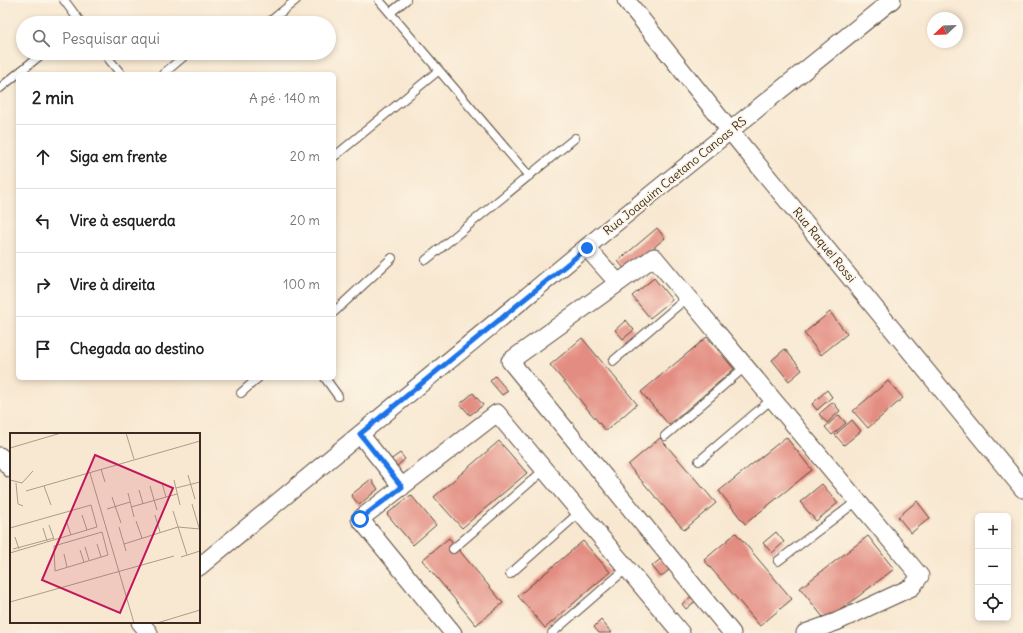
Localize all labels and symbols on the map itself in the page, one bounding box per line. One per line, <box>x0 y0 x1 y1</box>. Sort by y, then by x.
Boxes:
north arrow <box>927 12 963 48</box>
street label: Rua Joaquim Caetano Canoas RS <box>600 113 750 238</box>
street label: Rua Raquel Rossi <box>790 204 859 285</box>
route end <box>578 239 596 257</box>
inset map <box>10 433 200 623</box>
route start <box>351 510 369 528</box>

